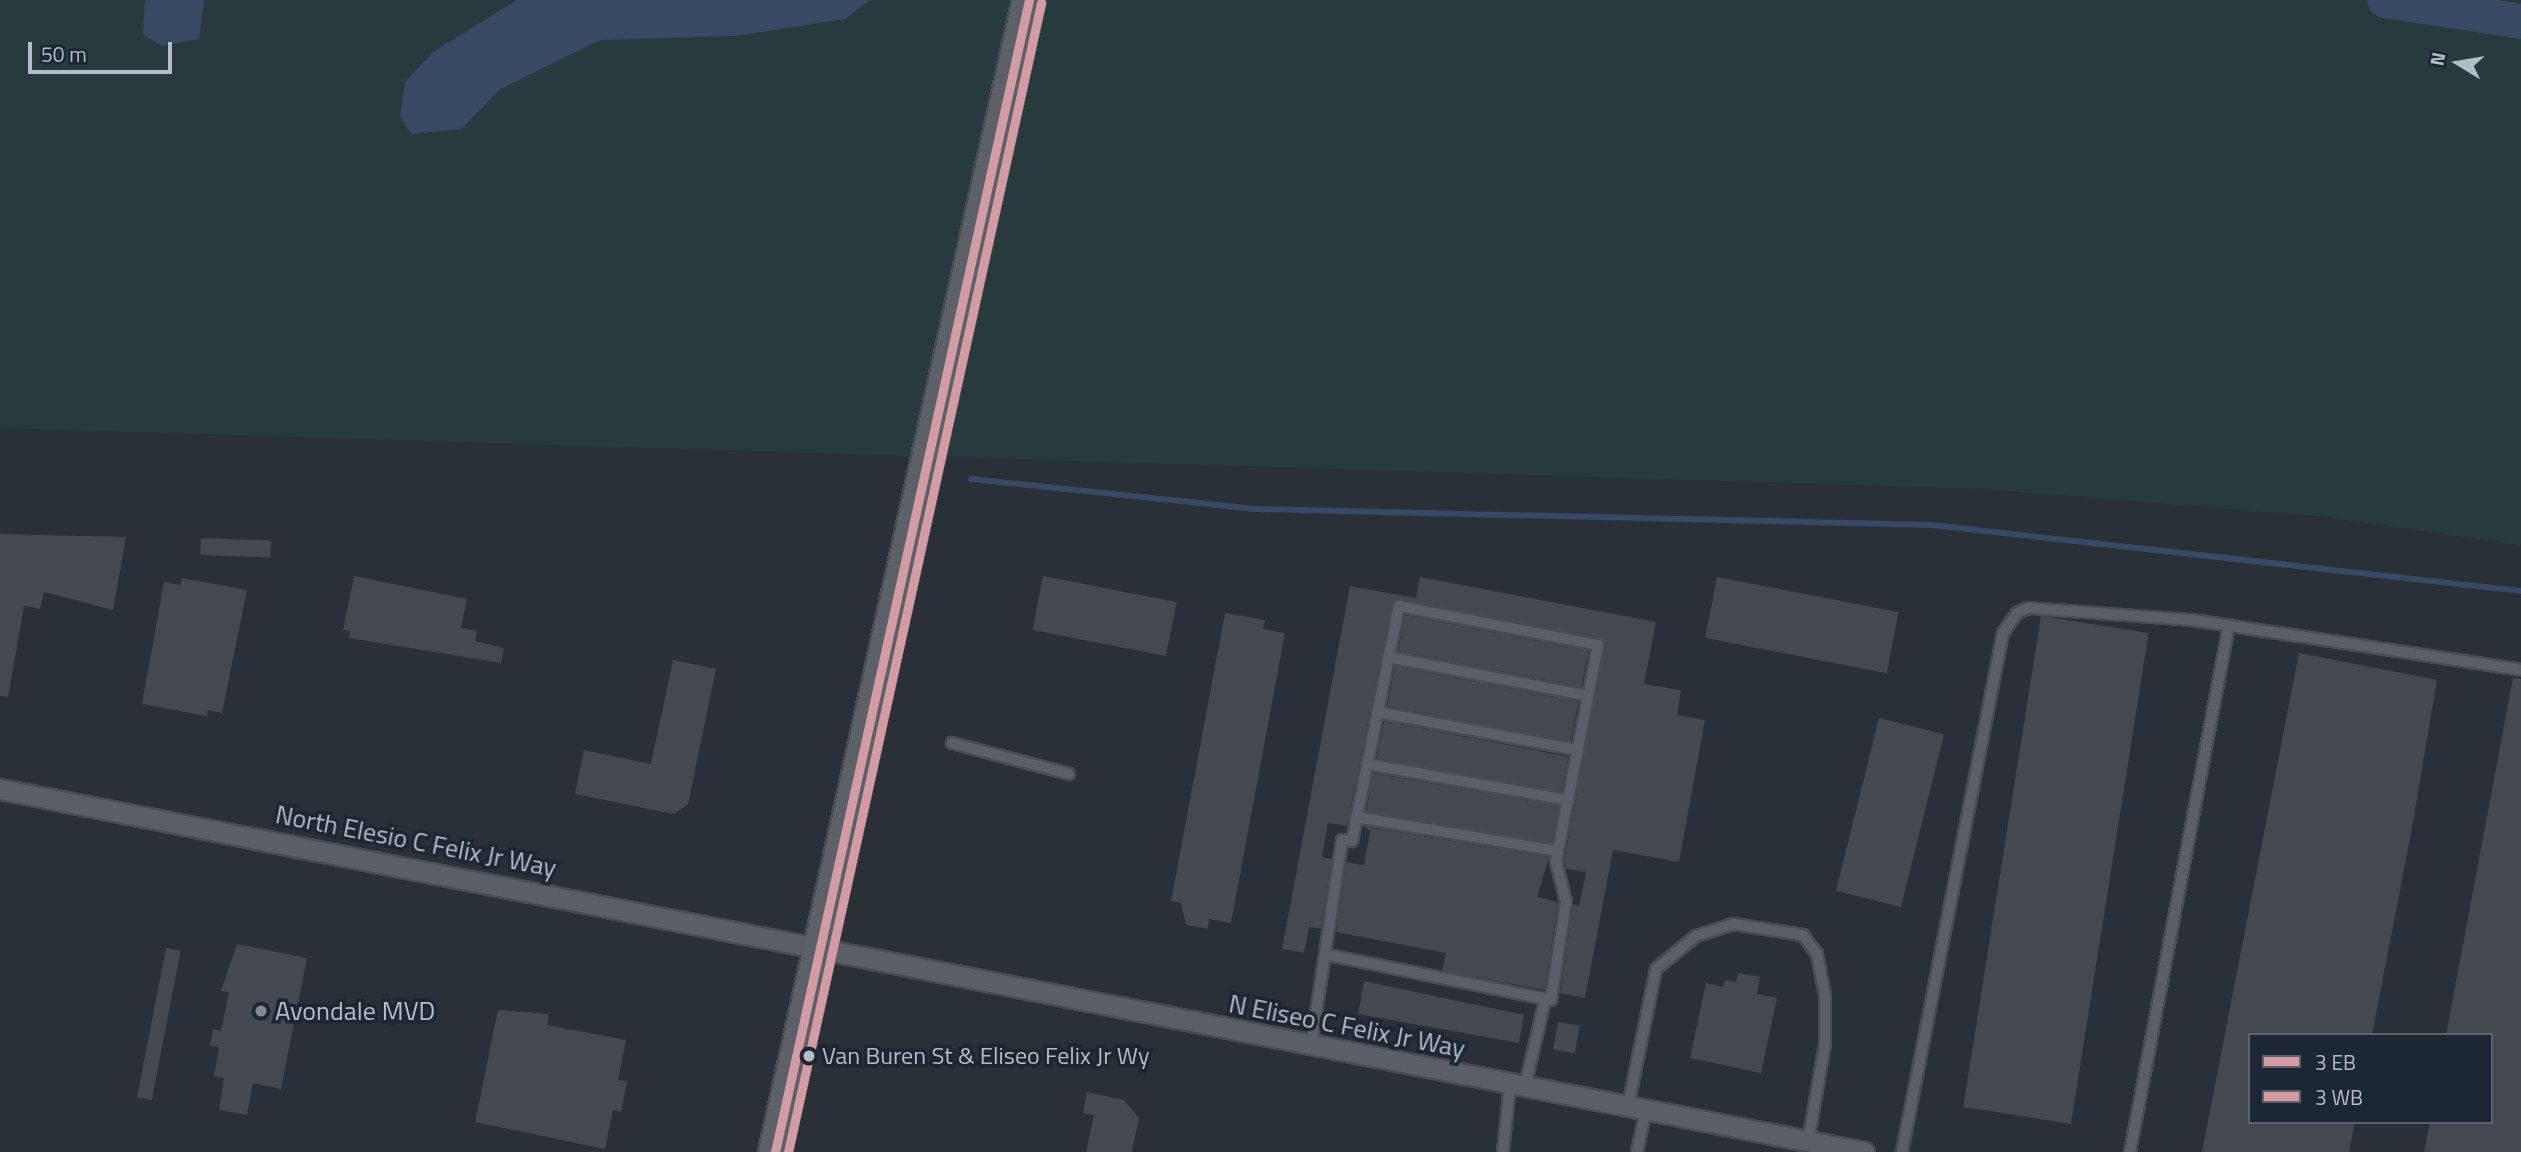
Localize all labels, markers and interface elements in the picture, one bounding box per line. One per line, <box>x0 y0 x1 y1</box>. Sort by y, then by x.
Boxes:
scale bar <box>32 28 175 72</box>
north arrow <box>2423 28 2493 98</box>
text: 50 m <box>41 38 87 70</box>
text: N <box>2421 50 2452 68</box>
street label: North Elesio C Felix Jr Way <box>273 798 559 884</box>
street label: N Eliseo C Felix Jr Way <box>1226 988 1468 1064</box>
place label: Avondale MVD <box>275 995 435 1027</box>
marker: Avondale MVD <box>253 1003 269 1019</box>
legend <box>2248 1033 2493 1124</box>
place label: Van Buren St & Eliseo Felix Jr Wy <box>822 1042 1150 1070</box>
text: 3 EB <box>2315 1046 2356 1078</box>
marker: Van Buren St & Eliseo Felix Jr Wy <box>802 1049 816 1063</box>
text: 3 WB <box>2315 1081 2363 1113</box>

